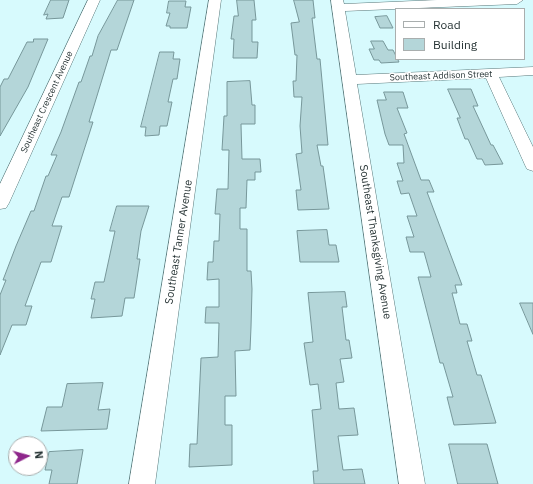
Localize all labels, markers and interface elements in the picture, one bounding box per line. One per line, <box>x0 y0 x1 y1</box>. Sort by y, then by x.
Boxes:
legend <box>395 8 525 60</box>
text: Road <box>433 17 461 32</box>
text: Building <box>433 37 477 52</box>
street label: Southeast Crescent Avenue <box>19 49 75 155</box>
street label: Southeast Addison Street <box>389 69 493 83</box>
street label: Southeast Thanksgiving Avenue <box>356 164 394 320</box>
street label: Southeast Tanner Avenue <box>163 179 195 305</box>
north arrow <box>8 436 48 476</box>
text: N <box>32 450 46 460</box>

